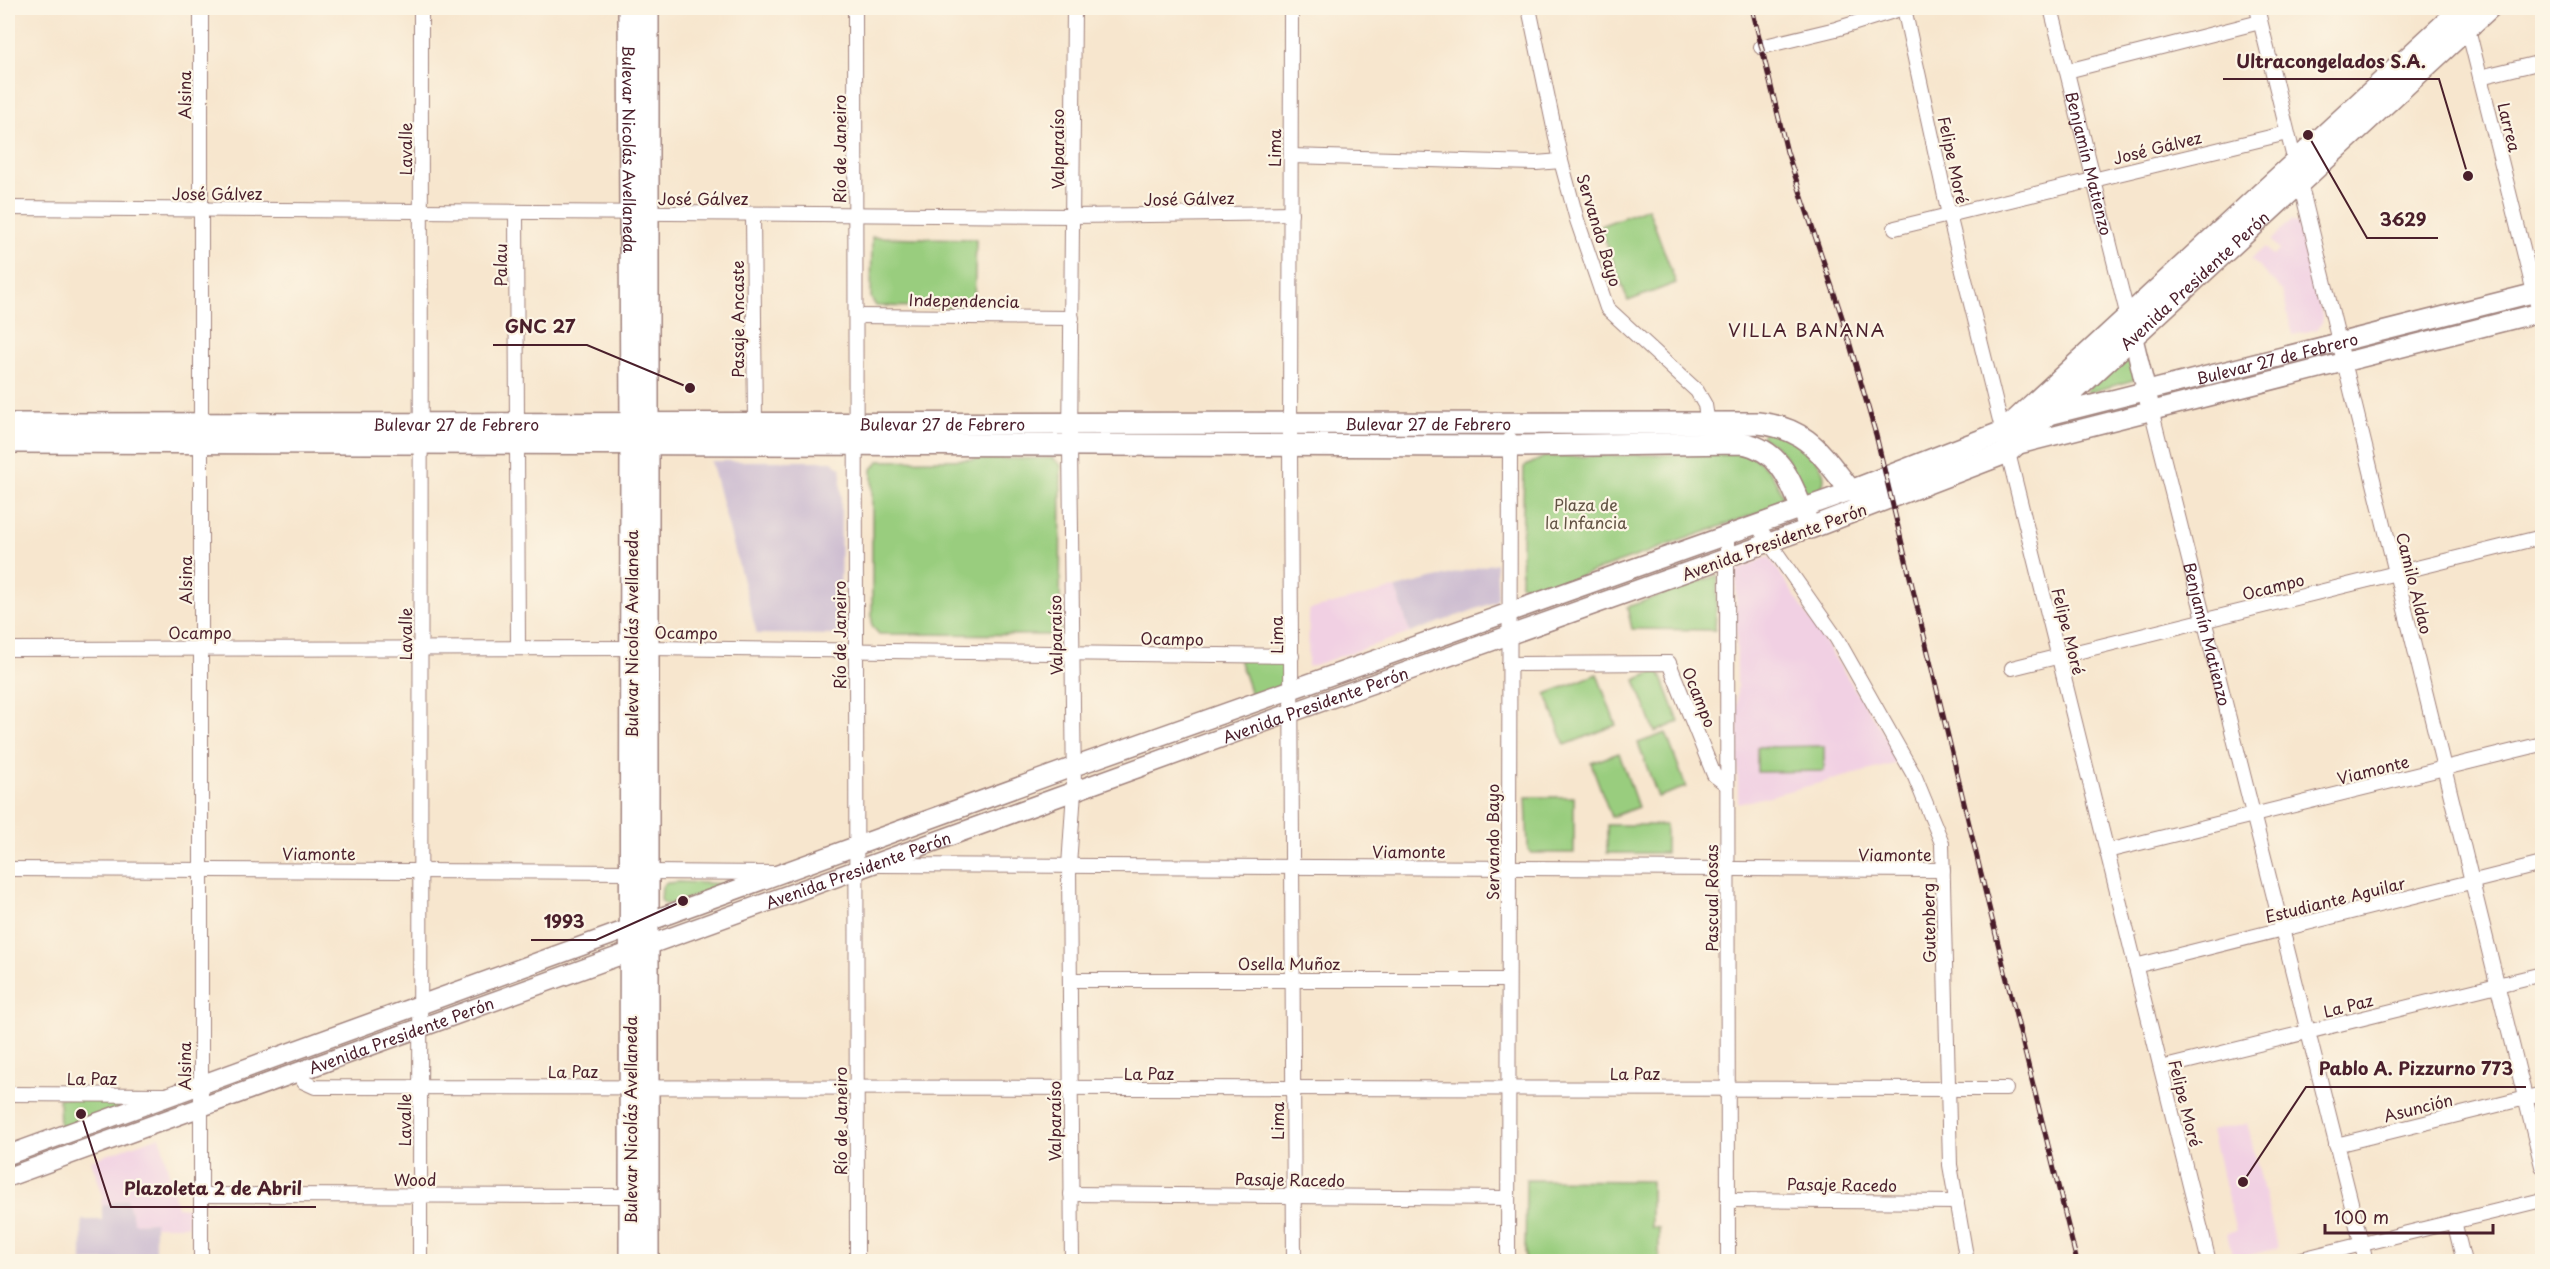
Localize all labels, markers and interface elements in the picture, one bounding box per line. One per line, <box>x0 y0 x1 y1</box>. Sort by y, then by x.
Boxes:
callout: Ultracongelados S.A. <box>2223 43 2439 79</box>
street label: Bulevar Nicolás Avellaneda <box>617 45 642 253</box>
text: Ultracongelados S.A. <box>2236 47 2426 74</box>
street label: Alsina <box>172 71 196 119</box>
street label: Benjamín Matienzo <box>2060 89 2119 238</box>
street label: Río de Janeiro <box>827 95 851 203</box>
street label: Larrea <box>2492 100 2528 154</box>
street label: Valparaíso <box>1045 109 1069 189</box>
street label: Felipe Moré <box>1933 114 1975 206</box>
street label: Lavalle <box>393 122 417 175</box>
street label: José Gálvez <box>2110 124 2204 170</box>
street label: Lima <box>1262 129 1286 167</box>
street label: Servando Bayo <box>1571 171 1629 289</box>
street label: José Gálvez <box>172 181 263 205</box>
street label: José Gálvez <box>1143 185 1235 211</box>
street label: José Gálvez <box>658 186 749 210</box>
callout: 3629 <box>2367 202 2438 238</box>
street label: Avenida Presidente Perón <box>2114 205 2274 355</box>
text: 3629 <box>2380 205 2427 232</box>
street label: Palau <box>488 243 512 287</box>
street label: Pasaje Ancaste <box>725 260 749 378</box>
street label: Independencia <box>908 287 1020 313</box>
callout: GNC 27 <box>493 309 587 345</box>
text: GNC 27 <box>505 312 576 339</box>
district label: VILLA BANANA <box>1728 316 1886 343</box>
street label: Bulevar 27 de Febrero <box>2193 326 2360 390</box>
street label: Bulevar 27 de Febrero <box>859 411 1025 436</box>
street label: Bulevar 27 de Febrero <box>1345 411 1511 435</box>
street label: Bulevar 27 de Febrero <box>373 412 539 436</box>
park label: Plaza de la Infancia <box>1545 492 1627 534</box>
street label: Avenida Presidente Perón <box>1678 496 1870 586</box>
street label: Bulevar Nicolás Avellaneda <box>619 530 643 738</box>
street label: Camilo Aldao <box>2391 530 2439 636</box>
street label: Alsina <box>173 556 197 604</box>
street label: Benjamín Matienzo <box>2178 560 2237 708</box>
street label: Ocampo <box>2239 567 2307 605</box>
street label: Río de Janeiro <box>827 581 851 689</box>
street label: Felipe Moré <box>2047 585 2091 677</box>
street label: Valparaíso <box>1042 595 1068 675</box>
street label: Lavalle <box>393 607 417 660</box>
street label: Lima <box>1264 616 1288 654</box>
street label: Ocampo <box>654 619 718 645</box>
street label: Ocampo <box>168 620 232 644</box>
street label: Ocampo <box>1140 625 1204 651</box>
street label: Avenida Presidente Perón <box>1219 660 1411 749</box>
street label: Ocampo <box>1677 663 1723 731</box>
street label: Viamonte <box>2335 748 2412 790</box>
street label: Servando Bayo <box>1480 784 1504 900</box>
street label: Avenida Presidente Perón <box>762 825 954 914</box>
street label: Viamonte <box>1372 839 1446 863</box>
street label: Viamonte <box>282 841 356 865</box>
street label: Viamonte <box>1858 842 1932 866</box>
street label: Pascual Rosas <box>1699 844 1723 952</box>
street label: Estudiante Aguilar <box>2262 870 2408 928</box>
street label: Gutenberg <box>1915 883 1941 963</box>
callout: 1993 <box>531 904 596 940</box>
text: 1993 <box>543 907 585 934</box>
street label: Osella Muñoz <box>1238 951 1340 975</box>
street label: La Paz <box>2321 987 2376 1023</box>
street label: Avenida Presidente Perón <box>305 990 497 1079</box>
street label: Bulevar Nicolás Avellaneda <box>618 1016 642 1224</box>
street label: Alsina <box>172 1042 196 1090</box>
callout: Pablo A. Pizzurno 773 <box>2306 1051 2526 1087</box>
text: Pablo A. Pizzurno 773 <box>2319 1054 2513 1081</box>
street label: Felipe Moré <box>2164 1057 2208 1149</box>
street label: La Paz <box>548 1059 599 1083</box>
street label: La Paz <box>1124 1061 1175 1085</box>
street label: La Paz <box>1610 1061 1661 1085</box>
street label: La Paz <box>67 1066 118 1090</box>
street label: Río de Janeiro <box>828 1067 852 1175</box>
street label: Valparaíso <box>1042 1081 1066 1161</box>
street label: Asunción <box>2381 1087 2455 1127</box>
street label: Lavalle <box>392 1093 416 1146</box>
street label: Lima <box>1265 1102 1289 1140</box>
street label: Pasaje Racedo <box>1235 1166 1345 1192</box>
street label: Wood <box>394 1167 436 1191</box>
callout: Plazoleta 2 de Abril <box>111 1171 316 1207</box>
street label: Pasaje Racedo <box>1787 1171 1897 1197</box>
text: Plazoleta 2 de Abril <box>124 1174 302 1201</box>
scale bar <box>2325 1197 2493 1235</box>
text: 100 m <box>2334 1203 2389 1230</box>

